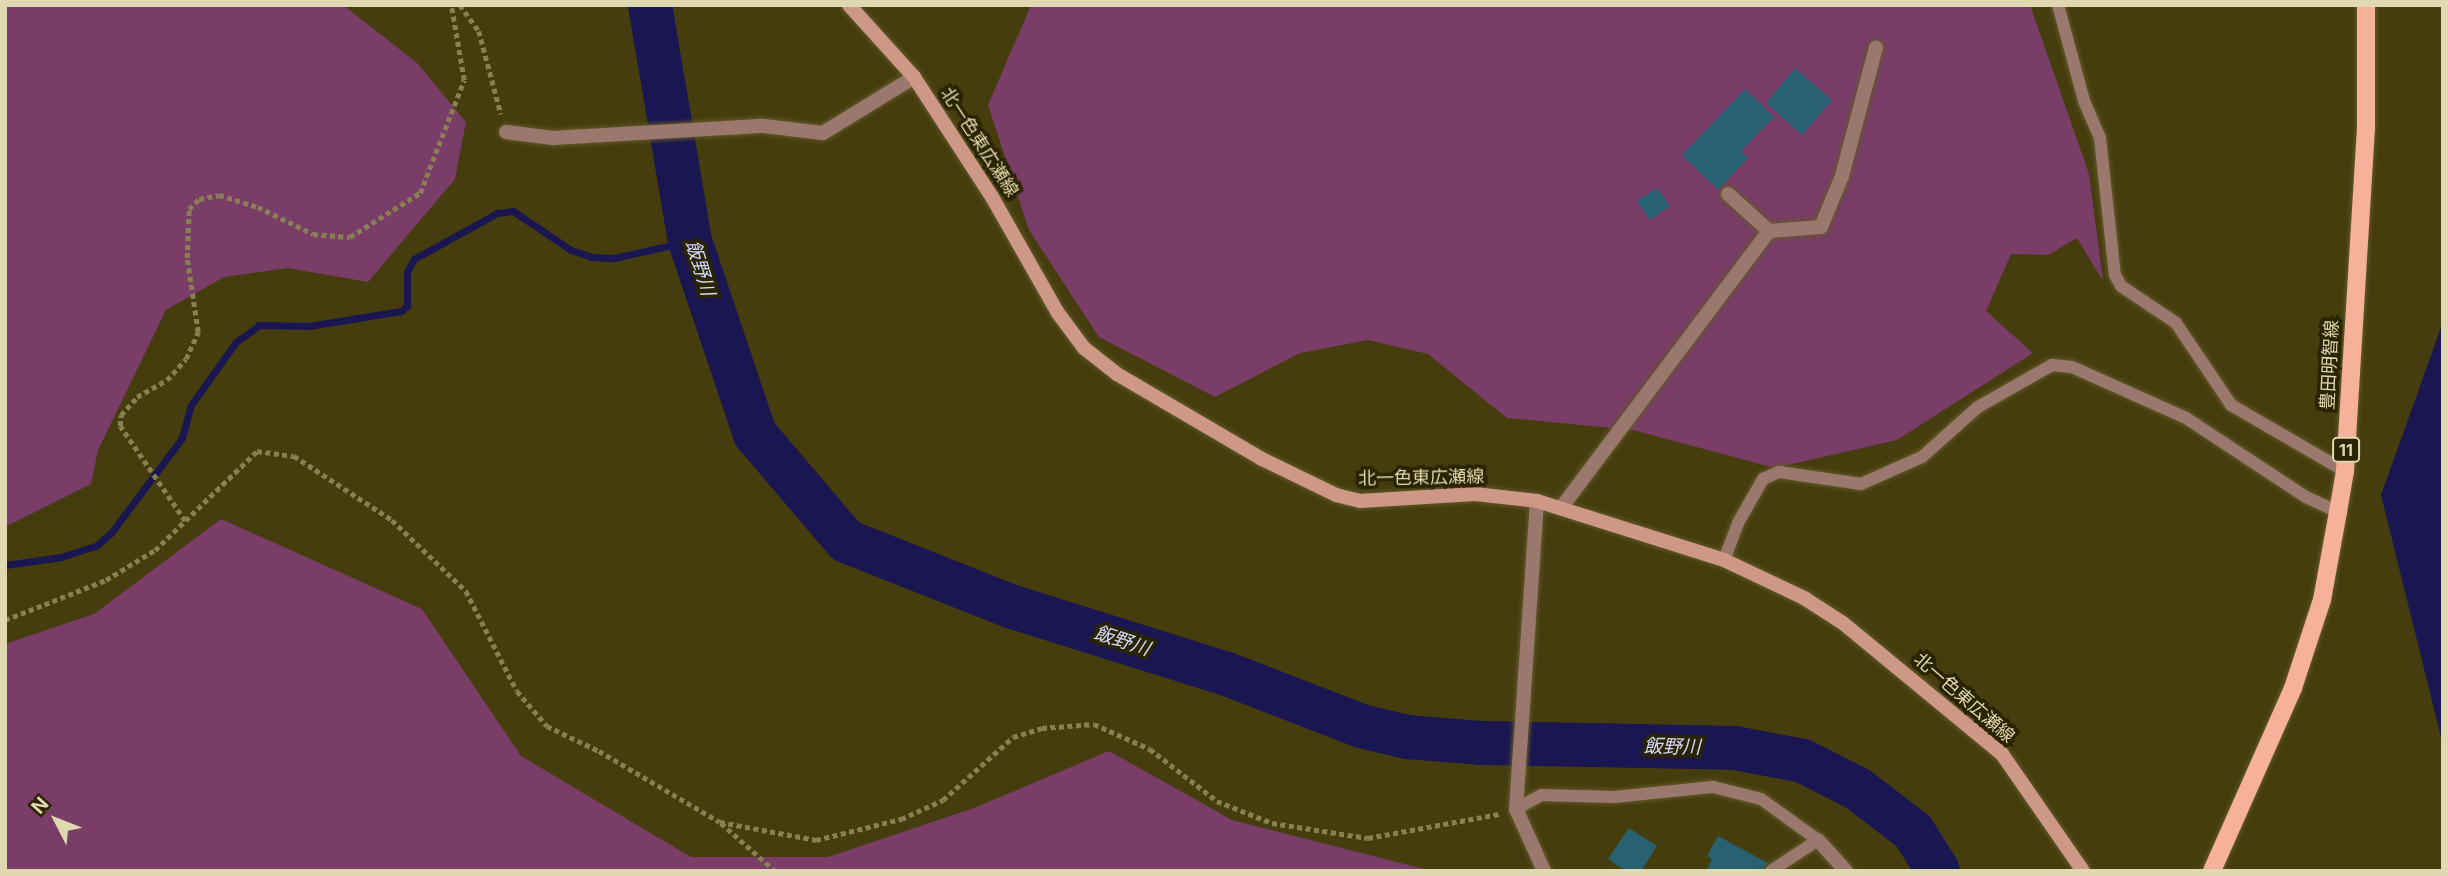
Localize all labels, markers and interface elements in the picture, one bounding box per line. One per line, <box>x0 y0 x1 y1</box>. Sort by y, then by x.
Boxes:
street label: 北一色東広瀬線 <box>936 83 1022 201</box>
water label: 飯野川 <box>681 237 719 299</box>
street label: 豊田明智線 <box>2317 319 2343 411</box>
road number: 11 <box>2332 438 2360 463</box>
street label: 北一色東広瀬線 <box>1358 466 1484 490</box>
water label: 飯野川 <box>1091 621 1153 661</box>
street label: 北一色東広瀬線 <box>1909 649 2019 747</box>
water label: 飯野川 <box>1643 735 1701 759</box>
north arrow <box>21 785 91 855</box>
text: N <box>27 793 53 819</box>

